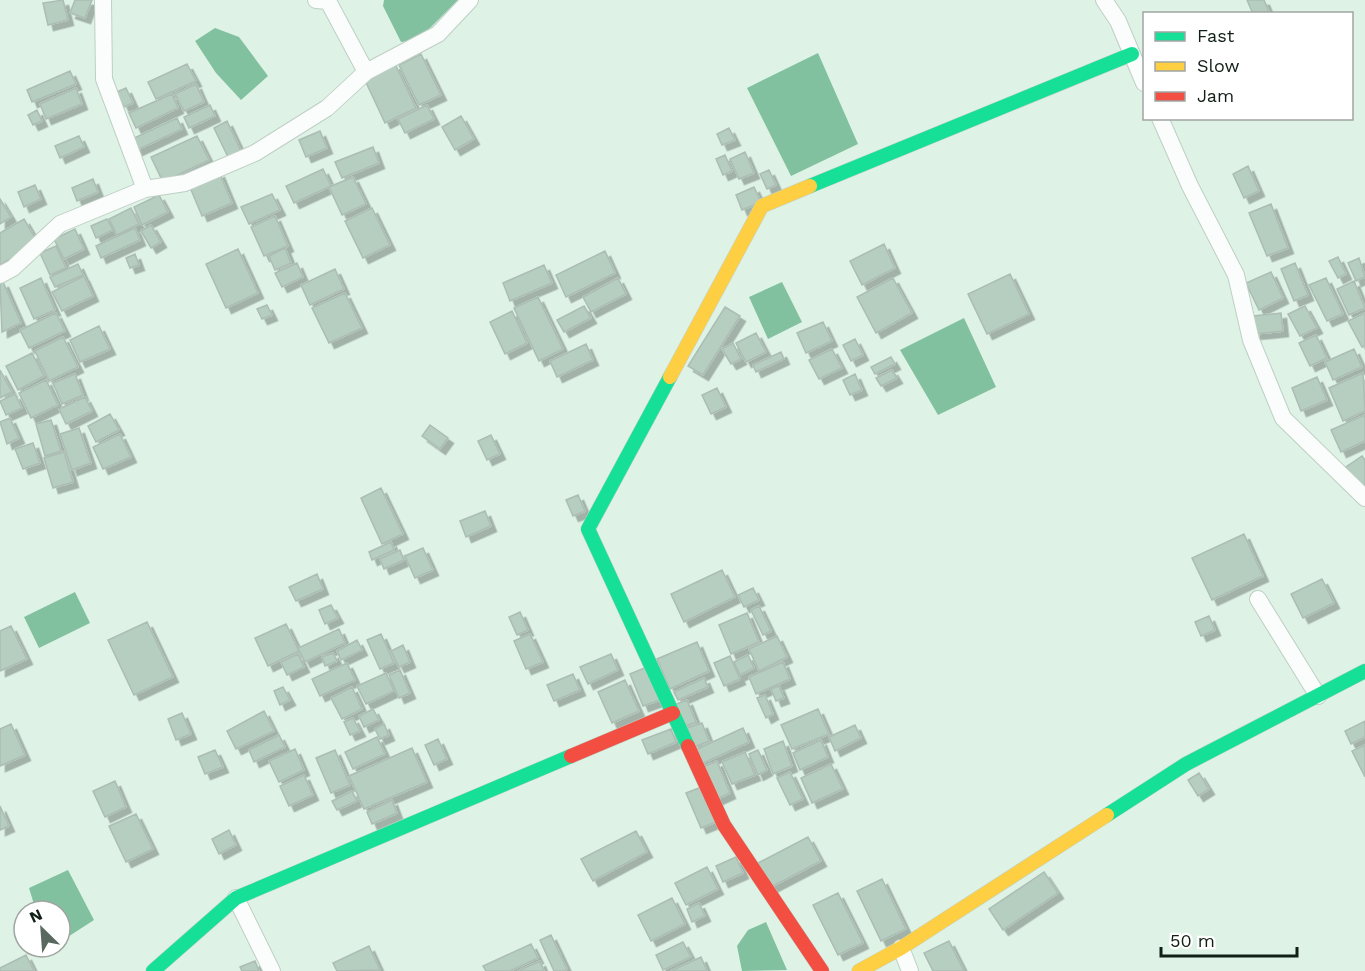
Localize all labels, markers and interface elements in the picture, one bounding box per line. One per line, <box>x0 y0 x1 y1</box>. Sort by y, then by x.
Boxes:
legend <box>1143 12 1353 120</box>
text: Fast <box>1197 25 1235 46</box>
text: Slow <box>1197 55 1240 76</box>
text: Jam <box>1197 85 1234 106</box>
north arrow <box>12 899 72 959</box>
text: N <box>26 905 45 927</box>
scale bar <box>1161 920 1298 958</box>
text: 50 m <box>1170 930 1215 951</box>

